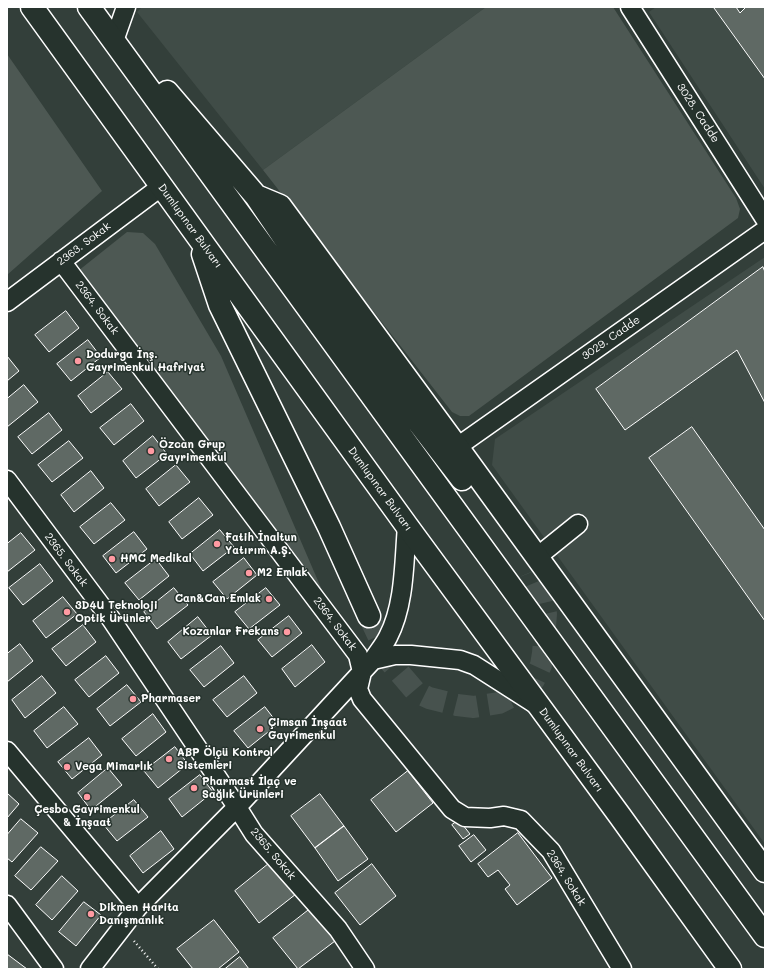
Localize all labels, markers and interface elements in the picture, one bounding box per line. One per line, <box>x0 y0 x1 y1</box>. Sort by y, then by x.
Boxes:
street label: 3028. Cadde <box>674 81 722 145</box>
street label: Dumlupınar Bulvarı <box>155 181 225 271</box>
street label: 2363. Sokak <box>55 220 113 268</box>
street label: 2364. Sokak <box>73 279 121 337</box>
street label: 3029. Cadde <box>579 313 643 363</box>
place label: Dodurga İnş. Gayrimenkul Hafriyat <box>86 348 205 374</box>
marker: Dodurga İnş. Gayrimenkul Hafriyat <box>73 356 83 366</box>
place label: Özcan Grup Gayrimenkul <box>159 438 226 464</box>
street label: Dumlupınar Bulvarı <box>345 444 415 534</box>
marker: Özcan Grup Gayrimenkul <box>146 446 156 456</box>
street label: 2365. Sokak <box>42 531 90 589</box>
place label: Fatih İnaltun Yatırım A.Ş. <box>225 531 297 557</box>
marker: Fatih İnaltun Yatırım A.Ş. <box>212 539 222 549</box>
place label: HMC Medikal <box>120 552 192 566</box>
marker: HMC Medikal <box>107 554 117 564</box>
place label: M2 Emlak <box>257 566 307 580</box>
marker: M2 Emlak <box>244 568 254 578</box>
place label: Can&Can Emlak <box>175 592 261 606</box>
marker: Can&Can Emlak <box>264 594 274 604</box>
street label: 2364. Sokak <box>311 595 359 653</box>
place label: 3D4U Teknoloji Optik Ürünler <box>75 599 158 625</box>
marker: 3D4U Teknoloji Optik Ürünler <box>62 607 72 617</box>
place label: Kozanlar Frekans <box>183 625 279 639</box>
marker: Kozanlar Frekans <box>282 627 292 637</box>
place label: Pharmaser <box>141 692 201 706</box>
marker: Pharmaser <box>128 694 138 704</box>
street label: Dumlupınar Bulvarı <box>536 705 606 795</box>
place label: Çimsan İnşaat Gayrimenkul <box>268 716 347 742</box>
marker: Çimsan İnşaat Gayrimenkul <box>255 724 265 734</box>
place label: ABP Ölçü Kontrol Sistemleri <box>177 746 273 772</box>
marker: ABP Ölçü Kontrol Sistemleri <box>164 754 174 764</box>
place label: Vega Mimarlık <box>75 760 153 774</box>
marker: Vega Mimarlık <box>62 762 72 772</box>
place label: Pharmast İlaç ve Sağlık Ürünleri <box>202 775 297 801</box>
marker: Pharmast İlaç ve Sağlık Ürünleri <box>189 783 199 793</box>
marker: Çesbo Gayrimenkul & İnşaat <box>82 792 92 802</box>
place label: Çesbo Gayrimenkul & İnşaat <box>34 803 140 829</box>
street label: 2365. Sokak <box>247 825 299 883</box>
street label: 2364. Sokak <box>544 847 588 909</box>
place label: Dikmen Harita Danışmanlık <box>99 901 179 927</box>
marker: Dikmen Harita Danışmanlık <box>86 909 96 919</box>

